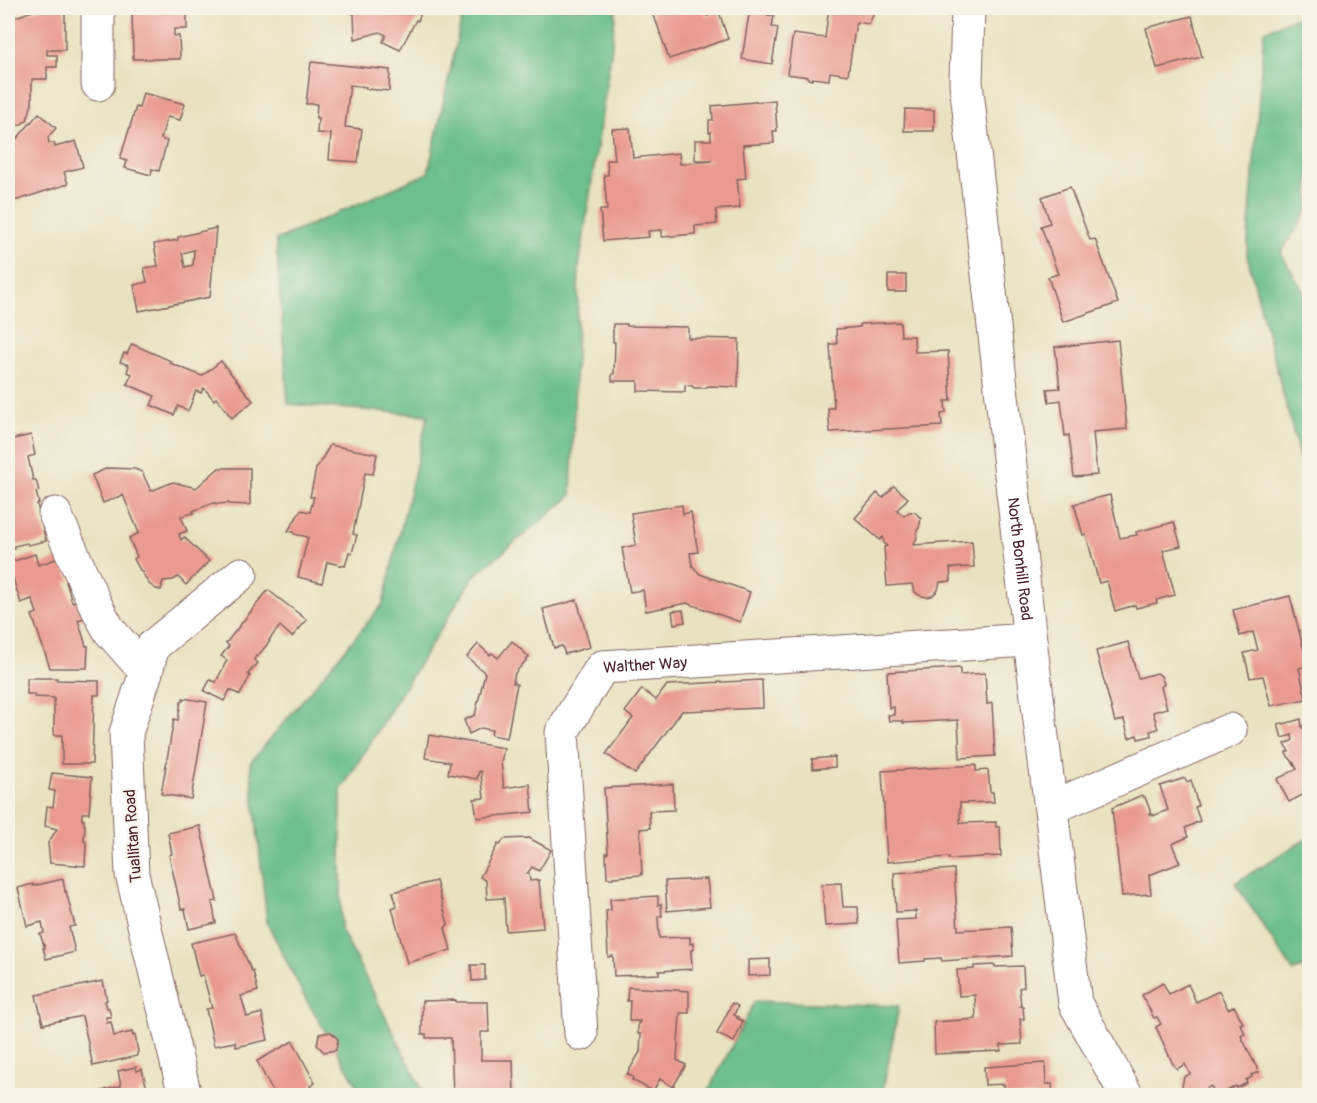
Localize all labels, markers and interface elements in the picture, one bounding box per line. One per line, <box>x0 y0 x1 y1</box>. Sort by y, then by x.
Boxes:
street label: North Bonhill Road <box>1003 496 1037 622</box>
street label: Walther Way <box>603 653 688 678</box>
street label: Tuallitan Road <box>120 789 146 883</box>

